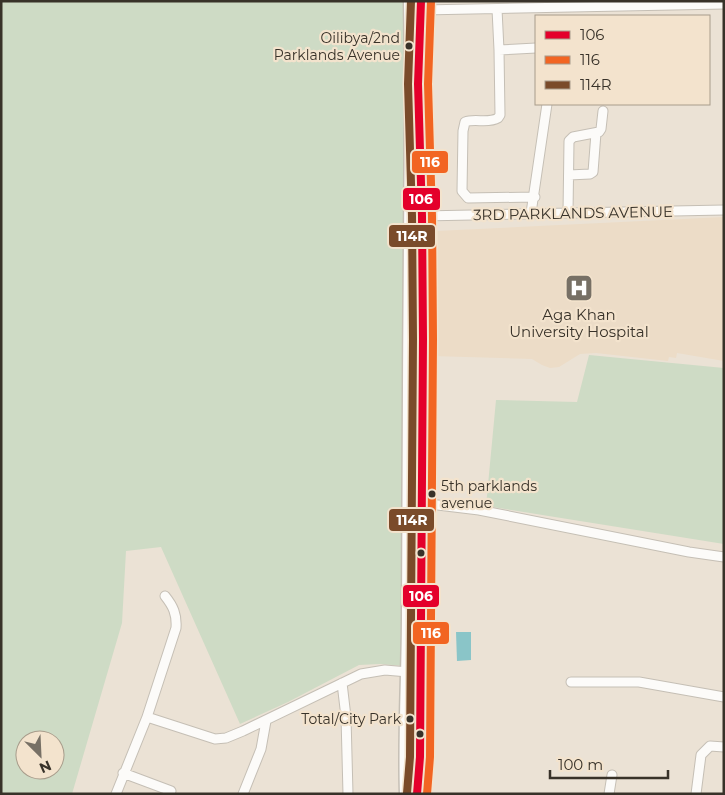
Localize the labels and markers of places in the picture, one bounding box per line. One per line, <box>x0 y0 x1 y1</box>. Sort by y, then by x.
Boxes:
place label: Oilibya/2nd Parklands Avenue <box>274 29 400 64</box>
marker: Oilibya/2nd Parklands Avenue <box>404 41 414 51</box>
hospital icon: Aga Khan University Hospital <box>564 273 594 303</box>
place label: Aga Khan University Hospital <box>509 305 649 341</box>
place label: 5th parklands avenue <box>441 477 537 512</box>
marker: 5th parklands avenue <box>427 489 437 499</box>
unlabelled marker <box>416 548 426 558</box>
place label: Total/City Park <box>301 710 402 728</box>
marker: Total/City Park <box>405 714 415 724</box>
unlabelled marker <box>415 729 425 739</box>

